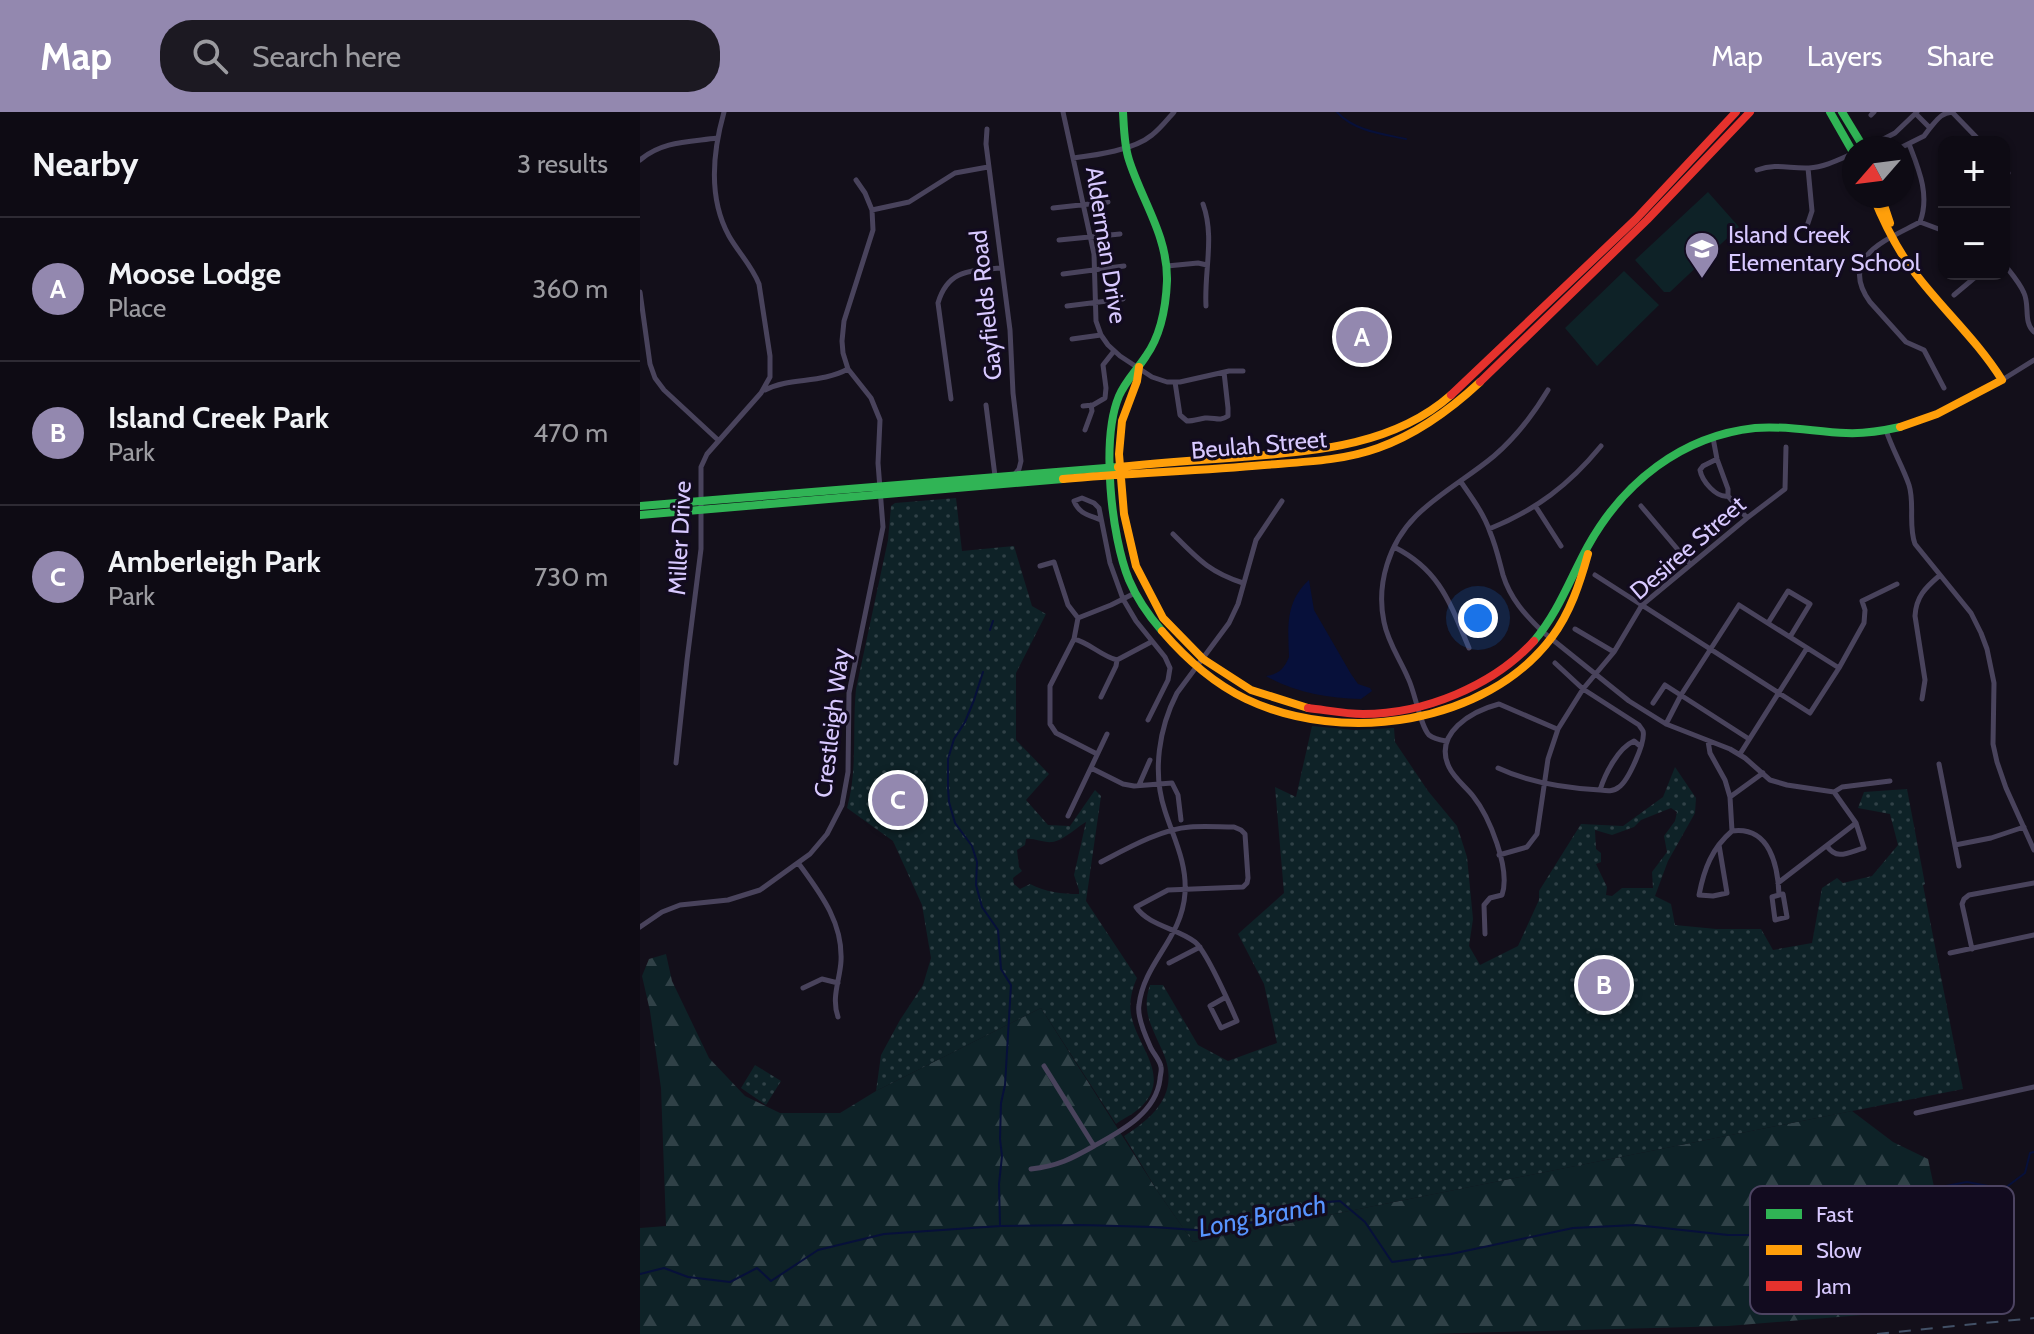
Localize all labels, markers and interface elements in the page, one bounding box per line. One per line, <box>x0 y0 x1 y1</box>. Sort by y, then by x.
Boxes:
search box <box>160 20 720 92</box>
text: Map <box>40 33 112 80</box>
icon: search <box>188 34 232 78</box>
text: Search here <box>252 38 401 75</box>
text: Map <box>1711 39 1763 73</box>
text: Layers <box>1807 39 1882 73</box>
text: Share <box>1926 39 1994 73</box>
north arrow <box>1842 136 1914 208</box>
map controls <box>1938 136 2010 280</box>
button: + <box>1938 136 2010 208</box>
text: Nearby <box>32 143 139 185</box>
text: 3 results <box>517 148 608 180</box>
street label: Alderman Drive <box>1080 164 1133 326</box>
button: − <box>1938 208 2010 280</box>
place label: Island Creek Elementary School <box>1728 220 1921 277</box>
street label: Gayfields Road <box>963 229 1008 382</box>
school or university icon: Island Creek Elementary School <box>1683 230 1721 280</box>
text: Moose Lodge <box>108 255 281 292</box>
text: A <box>50 273 66 305</box>
text: 360 m <box>532 273 608 305</box>
text: Place <box>108 292 166 324</box>
pin: A <box>1336 307 1388 367</box>
text: Island Creek Park <box>108 399 329 436</box>
text: B <box>50 417 66 449</box>
text: 470 m <box>533 417 608 449</box>
street label: Beulah Street <box>1190 424 1328 465</box>
text: Park <box>108 436 155 468</box>
street label: Miller Drive <box>662 480 697 596</box>
street label: Desiree Street <box>1624 490 1751 606</box>
text: Amberleigh Park <box>108 543 321 580</box>
text: C <box>50 561 66 593</box>
text: 730 m <box>534 561 608 593</box>
text: Park <box>108 580 155 612</box>
your location <box>1458 598 1498 638</box>
street label: Crestleigh Way <box>808 647 855 799</box>
pin: C <box>872 770 924 830</box>
pin: B <box>1578 955 1630 1015</box>
legend <box>1750 1186 2014 1314</box>
water label: Long Branch <box>1195 1188 1329 1244</box>
text: Fast <box>1816 1201 1854 1228</box>
text: Slow <box>1816 1237 1862 1264</box>
text: Jam <box>1815 1273 1851 1300</box>

